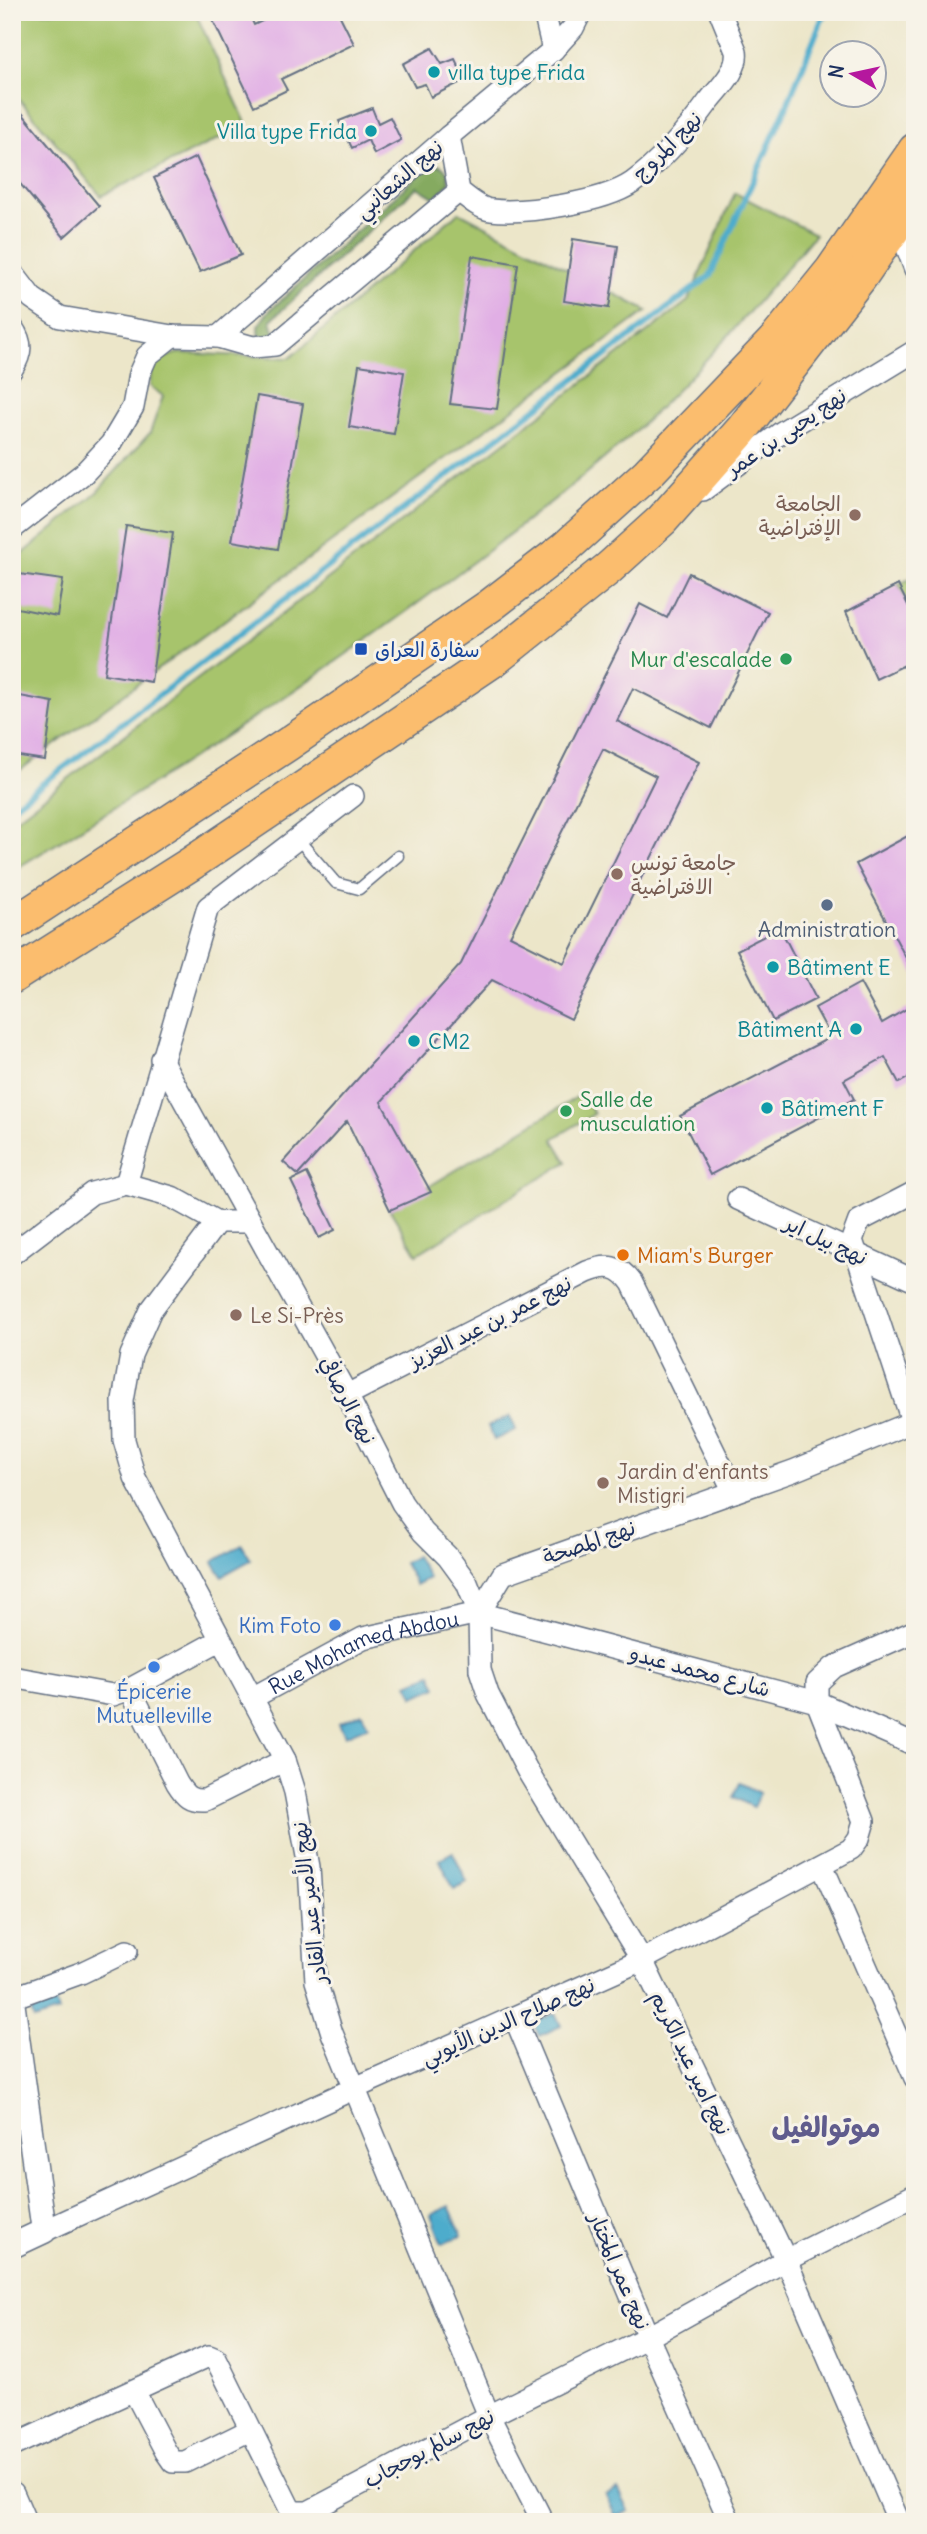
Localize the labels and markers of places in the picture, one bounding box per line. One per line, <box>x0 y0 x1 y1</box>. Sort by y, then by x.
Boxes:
place label: villa type Frida <box>448 59 585 86</box>
marker: villa type Frida <box>426 64 442 80</box>
place label: Villa type Frida <box>217 118 357 145</box>
marker: Villa type Frida <box>363 123 379 139</box>
place label: الجامعة الإفتراضية <box>759 490 841 541</box>
marker: الجامعة الإفتراضية <box>847 507 863 523</box>
place label: سفارة العراق <box>375 636 480 663</box>
marker: سفارة العراق <box>353 641 369 657</box>
place label: Mur d'escalade <box>630 646 772 673</box>
marker: Mur d'escalade <box>778 651 794 667</box>
place label: جامعة تونس الافتراضية <box>631 849 736 900</box>
marker: جامعة تونس الافتراضية <box>609 866 625 882</box>
marker: Administration <box>819 897 835 913</box>
place label: Administration <box>758 916 896 943</box>
place label: Bâtiment E <box>787 954 891 981</box>
marker: Bâtiment E <box>765 959 781 975</box>
place label: Bâtiment A <box>737 1016 842 1043</box>
marker: Bâtiment A <box>848 1021 864 1037</box>
place label: CM2 <box>428 1028 470 1055</box>
marker: CM2 <box>406 1033 422 1049</box>
place label: Salle de musculation <box>580 1086 696 1137</box>
place label: Bâtiment F <box>781 1095 884 1122</box>
marker: Bâtiment F <box>759 1100 775 1116</box>
marker: Salle de musculation <box>558 1103 574 1119</box>
place label: Miam's Burger <box>637 1242 774 1269</box>
marker: Miam's Burger <box>615 1247 631 1263</box>
place label: Le Si-Près <box>250 1302 344 1329</box>
marker: Le Si-Près <box>228 1307 244 1323</box>
place label: Jardin d'enfants Mistigri <box>617 1458 769 1509</box>
marker: Jardin d'enfants Mistigri <box>595 1475 611 1491</box>
place label: Kim Foto <box>238 1612 321 1639</box>
marker: Kim Foto <box>327 1617 343 1633</box>
marker: Épicerie Mutuelleville <box>146 1659 162 1675</box>
place label: Épicerie Mutuelleville <box>96 1678 212 1729</box>

